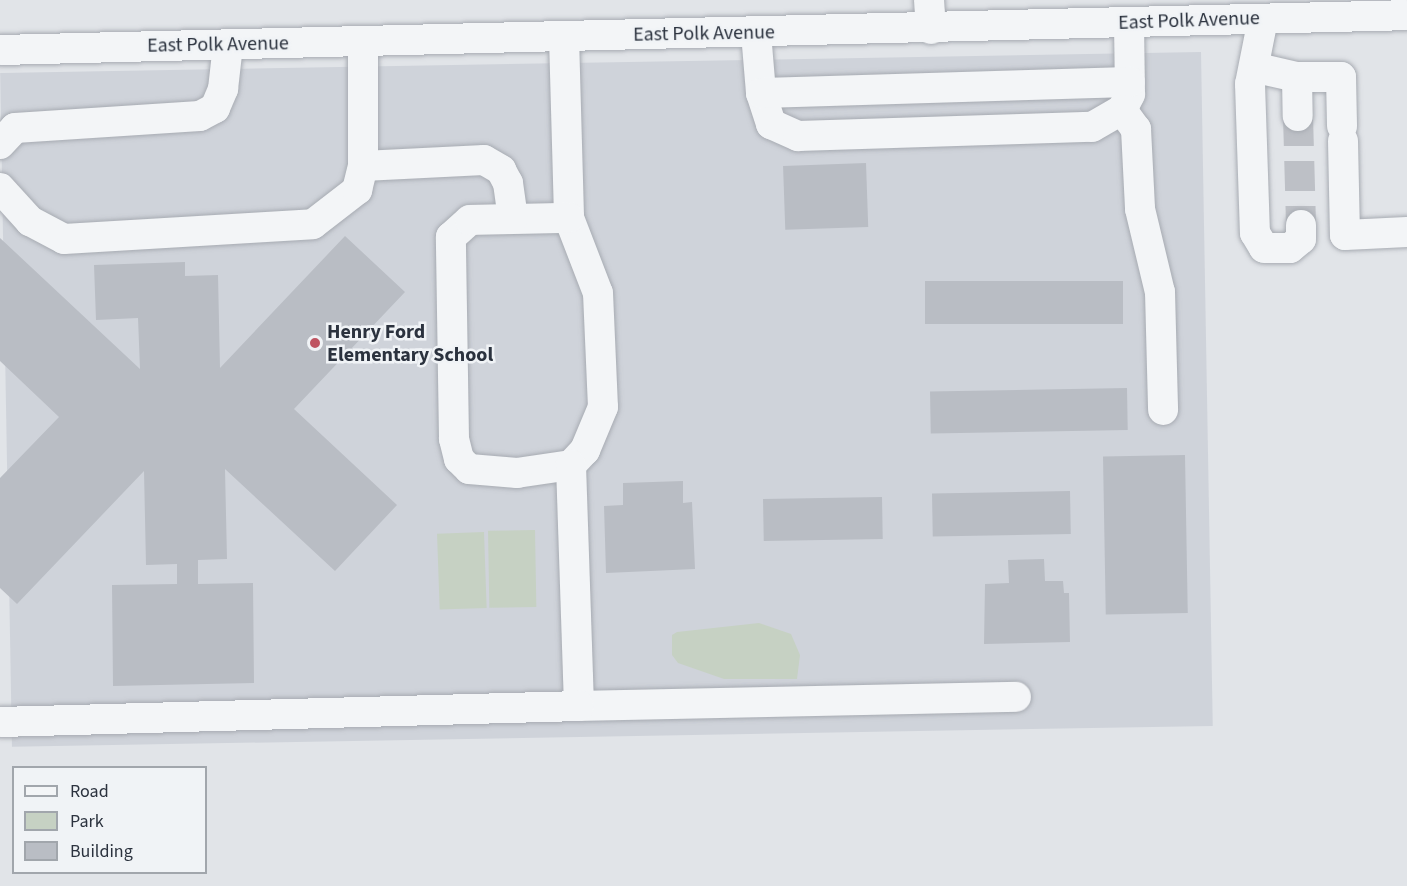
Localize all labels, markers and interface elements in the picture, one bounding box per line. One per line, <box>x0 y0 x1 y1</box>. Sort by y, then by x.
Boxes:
street label: East Polk Avenue <box>1118 7 1260 35</box>
street label: East Polk Avenue <box>633 21 775 47</box>
street label: East Polk Avenue <box>147 32 289 58</box>
place label: Henry Ford Elementary School <box>327 320 493 367</box>
marker: Henry Ford Elementary School <box>308 336 322 350</box>
legend <box>12 766 207 874</box>
text: Road <box>70 779 109 804</box>
text: Park <box>70 809 104 834</box>
text: Building <box>70 839 133 864</box>

